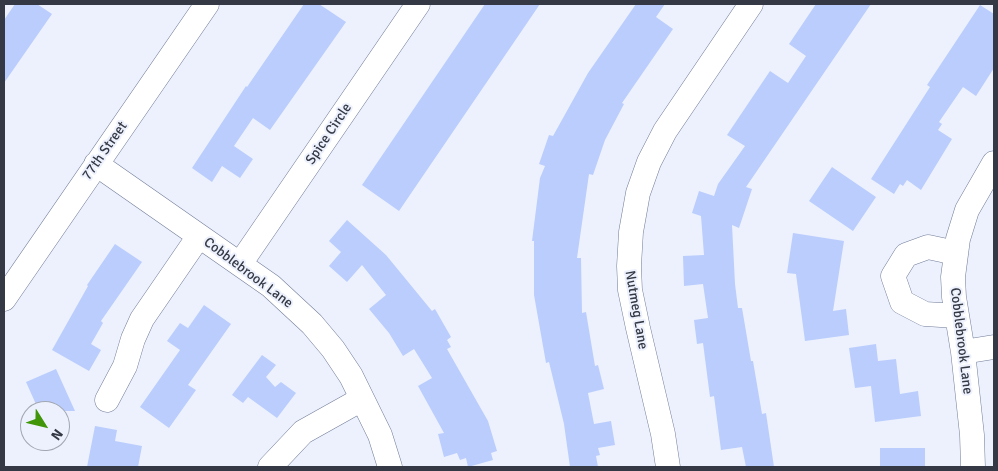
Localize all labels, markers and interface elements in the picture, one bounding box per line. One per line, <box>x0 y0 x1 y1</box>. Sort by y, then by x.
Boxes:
street label: Spice Circle <box>302 100 356 168</box>
street label: 77th Street <box>79 119 131 183</box>
street label: Cobblebrook Lane <box>200 234 296 312</box>
street label: Nutmeg Lane <box>621 269 651 351</box>
street label: Cobblebrook Lane <box>946 287 976 395</box>
north arrow <box>20 401 70 451</box>
text: N <box>47 426 66 443</box>

